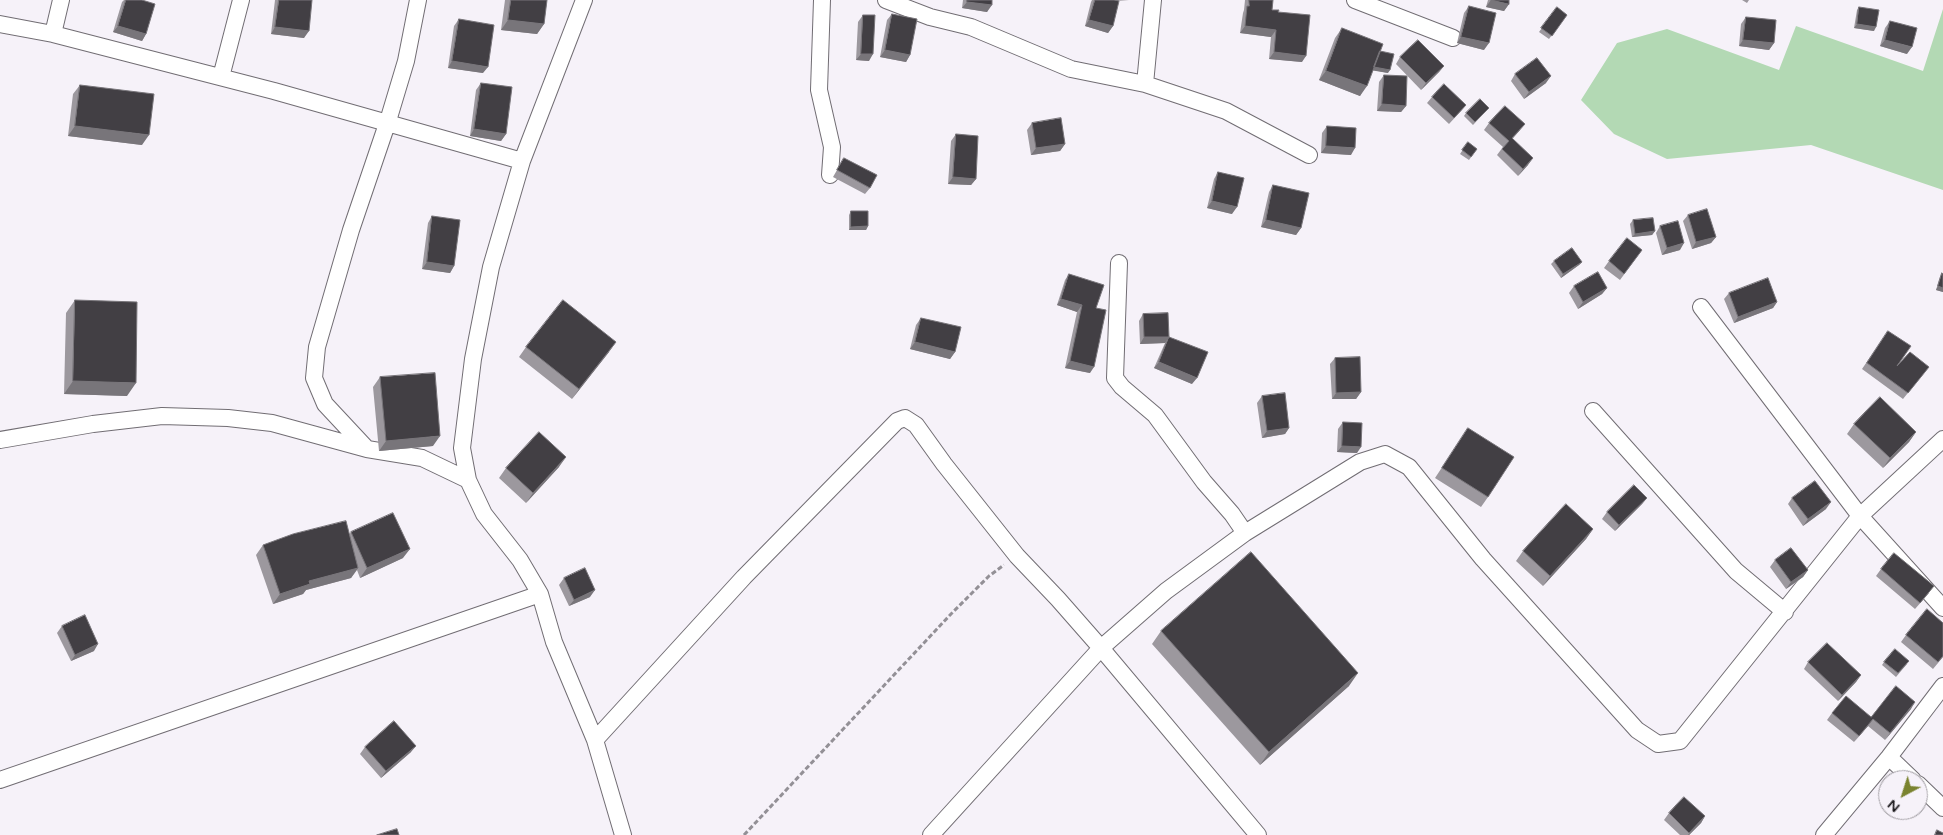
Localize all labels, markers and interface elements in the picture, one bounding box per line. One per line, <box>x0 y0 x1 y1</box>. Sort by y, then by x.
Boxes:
north arrow <box>1878 770 1928 820</box>
text: N <box>1884 796 1903 816</box>

